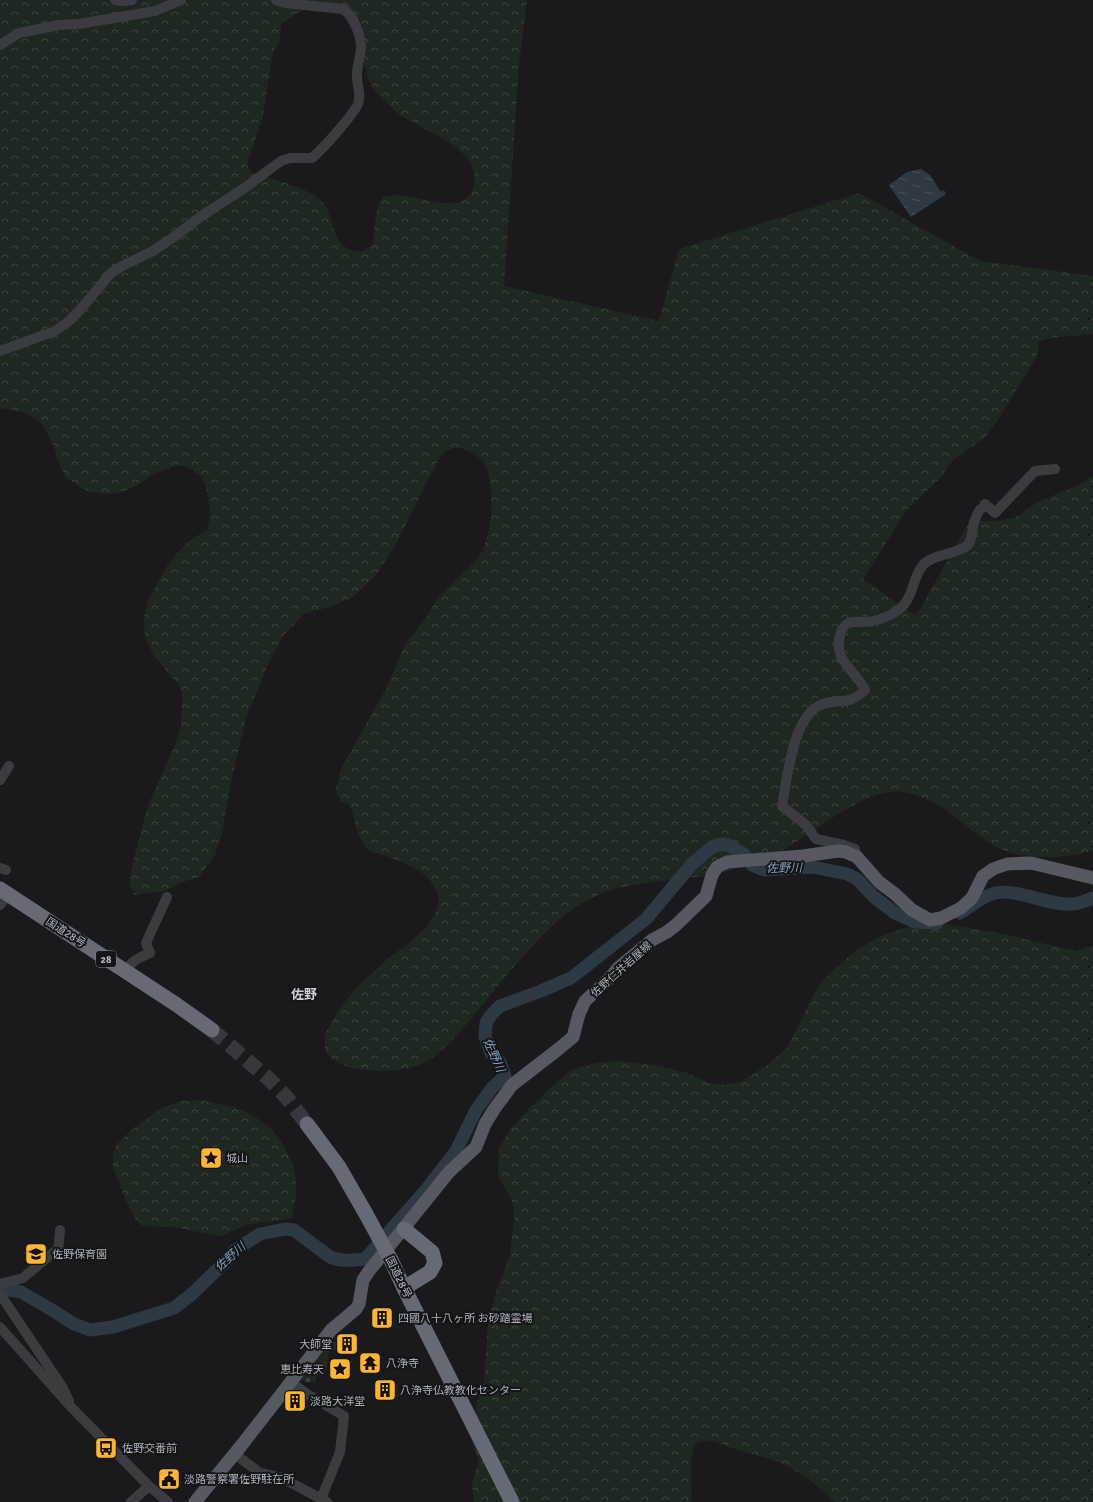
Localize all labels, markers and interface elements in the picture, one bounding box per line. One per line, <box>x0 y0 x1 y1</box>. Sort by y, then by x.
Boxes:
water label: 佐野川 <box>766 861 804 876</box>
street label: 国道28号 <box>43 915 88 950</box>
street label: 佐野仁井岩屋線 <box>588 939 654 1000</box>
road number: 28 <box>96 951 116 967</box>
district label: 佐野 <box>291 987 317 1003</box>
water label: 佐野川 <box>479 1036 509 1077</box>
place icon: 城山 <box>198 1145 224 1171</box>
place label: 城山 <box>226 1152 248 1165</box>
water label: 佐野川 <box>212 1238 250 1275</box>
school or university icon: 佐野保育園 <box>23 1241 49 1267</box>
place label: 佐野保育園 <box>52 1248 107 1261</box>
street label: 国道28号 <box>383 1254 414 1300</box>
building icon: 四國八十八ヶ所 お砂踏霊場 <box>369 1305 395 1331</box>
place label: 四國八十八ヶ所 お砂踏霊場 <box>398 1312 532 1325</box>
building icon: 大師堂 <box>334 1331 360 1357</box>
place label: 大師堂 <box>299 1338 332 1351</box>
temple icon: 八浄寺 <box>357 1350 383 1376</box>
place icon: 恵比寿天 <box>327 1356 353 1382</box>
place label: 八浄寺 <box>386 1357 419 1370</box>
place label: 恵比寿天 <box>280 1363 324 1376</box>
building icon: 八浄寺仏教教化センター <box>372 1377 398 1403</box>
place label: 八浄寺仏教教化センター <box>400 1384 521 1397</box>
building icon: 淡路大洋堂 <box>282 1388 308 1414</box>
place label: 淡路大洋堂 <box>310 1395 365 1408</box>
bus stop icon: 佐野交番前 <box>93 1435 119 1461</box>
place label: 佐野交番前 <box>122 1442 177 1455</box>
public building icon: 淡路警察署佐野駐在所 <box>156 1466 182 1492</box>
place label: 淡路警察署佐野駐在所 <box>184 1473 295 1486</box>

